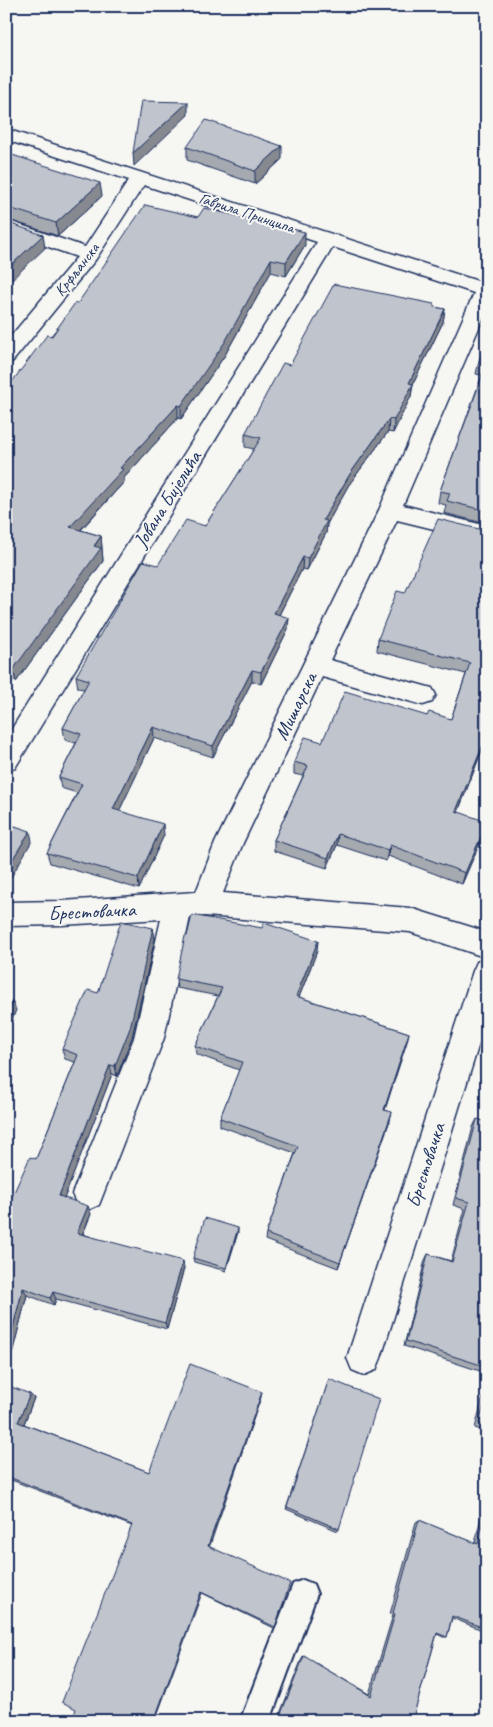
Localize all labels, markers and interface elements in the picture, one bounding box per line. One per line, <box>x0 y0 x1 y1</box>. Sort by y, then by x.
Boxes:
street label: Гаврила Принципа <box>196 188 298 238</box>
street label: Крфљанска <box>50 238 105 300</box>
street label: Јована Бијелића <box>127 445 208 553</box>
street label: Мишарска <box>268 667 323 744</box>
street label: Брестовачка <box>48 897 137 926</box>
street label: Брестовачка <box>400 1119 451 1210</box>

